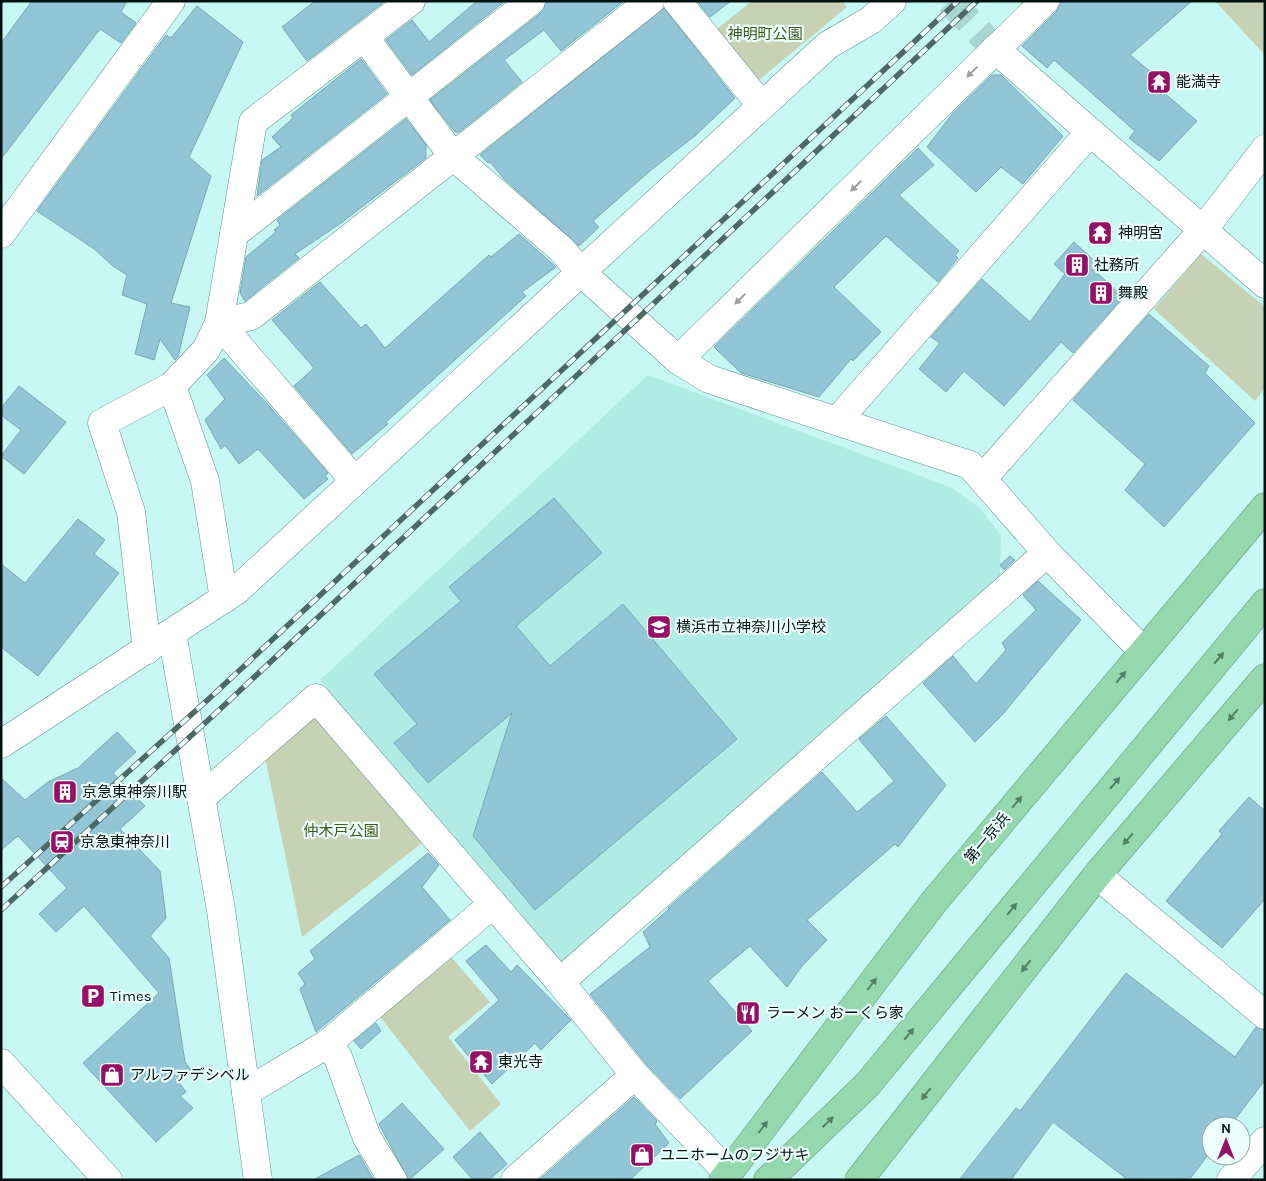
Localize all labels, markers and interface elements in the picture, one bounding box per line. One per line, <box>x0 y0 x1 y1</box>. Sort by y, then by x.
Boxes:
park label: 神明町公園 <box>727 25 803 43</box>
one-way arrow <box>966 66 978 78</box>
temple icon: 能満寺 <box>1146 69 1172 95</box>
place label: 能満寺 <box>1176 73 1221 91</box>
one-way arrow <box>850 179 862 191</box>
temple icon: 神明宮 <box>1087 220 1113 246</box>
place label: 神明宮 <box>1118 224 1163 242</box>
building icon: 社務所 <box>1064 252 1090 278</box>
place label: 社務所 <box>1094 256 1139 274</box>
building icon: 舞殿 <box>1088 280 1114 306</box>
place label: 舞殿 <box>1118 284 1148 302</box>
one-way arrow <box>734 293 746 305</box>
school or university icon: 横浜市立神奈川小学校 <box>646 614 672 640</box>
place label: 横浜市立神奈川小学校 <box>676 618 826 636</box>
one-way arrow <box>1213 652 1224 665</box>
one-way arrow <box>1115 671 1126 684</box>
one-way arrow <box>1227 709 1239 721</box>
one-way arrow <box>1110 777 1121 790</box>
building icon: 京急東神奈川駅 <box>52 779 78 805</box>
place label: 京急東神奈川駅 <box>82 783 187 801</box>
one-way arrow <box>1011 797 1023 809</box>
street label: 第一京浜 <box>961 809 1013 867</box>
park label: 仲木戸公園 <box>303 822 379 840</box>
station icon: 京急東神奈川 <box>49 829 75 855</box>
one-way arrow <box>1122 832 1133 845</box>
place label: 京急東神奈川 <box>80 833 170 851</box>
one-way arrow <box>1006 903 1018 915</box>
one-way arrow <box>1020 959 1031 972</box>
one-way arrow <box>866 978 877 991</box>
parking icon: Times <box>80 983 106 1009</box>
place label: Times <box>110 987 152 1005</box>
restaurant icon: ラーメン おーくら家 <box>735 1000 761 1026</box>
place label: ラーメン おーくら家 <box>766 1004 904 1022</box>
one-way arrow <box>903 1028 914 1041</box>
temple icon: 東光寺 <box>468 1049 494 1075</box>
place label: 東光寺 <box>498 1053 543 1071</box>
shop icon: アルファデシベル <box>99 1062 125 1088</box>
place label: アルファデシベル <box>130 1066 250 1084</box>
one-way arrow <box>920 1087 931 1100</box>
one-way arrow <box>822 1116 834 1128</box>
north arrow <box>1201 1116 1251 1166</box>
one-way arrow <box>758 1120 768 1134</box>
text: N <box>1221 1120 1231 1137</box>
shop icon: ユニホームのフジサキ <box>629 1142 655 1168</box>
place label: ユニホームのフジサキ <box>660 1146 810 1164</box>

